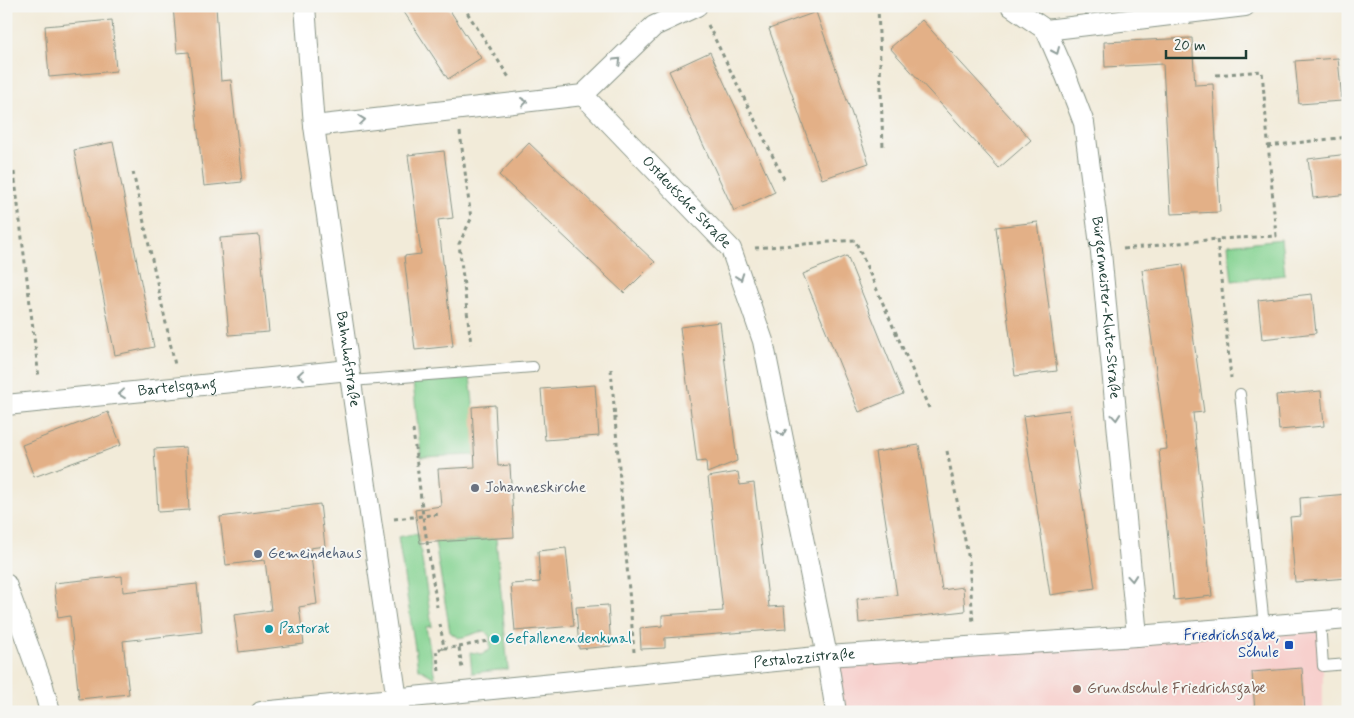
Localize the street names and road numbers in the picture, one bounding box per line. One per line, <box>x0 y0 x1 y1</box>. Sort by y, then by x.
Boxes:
street label: Ostdeutsche Straße <box>637 152 736 253</box>
street label: Bürgermeister-Klute-Straße <box>1086 215 1125 400</box>
street label: Bahnhofstraße <box>331 310 365 408</box>
street label: Bartelsgang <box>137 374 218 401</box>
street label: Pestalozzistraße <box>753 644 856 673</box>

